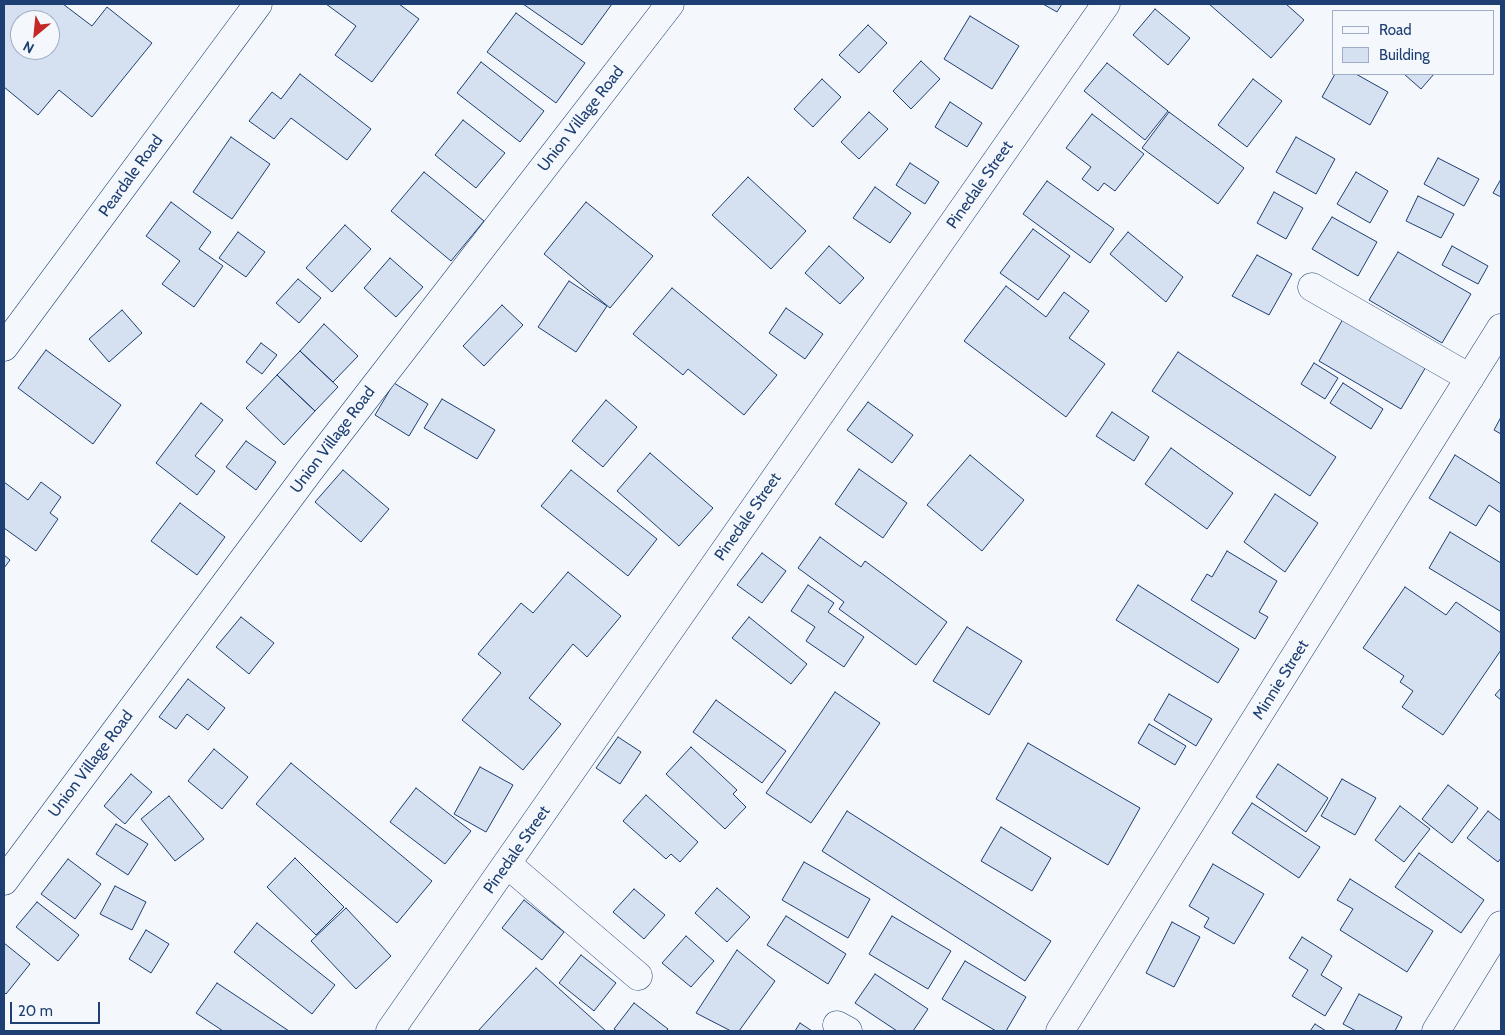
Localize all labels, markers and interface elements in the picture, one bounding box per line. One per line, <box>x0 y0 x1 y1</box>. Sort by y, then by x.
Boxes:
north arrow <box>10 10 60 60</box>
legend <box>1332 10 1495 75</box>
text: Road <box>1379 21 1412 39</box>
text: N <box>20 37 37 58</box>
text: Building <box>1379 46 1430 64</box>
street label: Union Village Road <box>534 62 628 176</box>
street label: Peardale Road <box>95 131 167 221</box>
street label: Pinedale Street <box>943 137 1017 233</box>
street label: Union Village Road <box>287 383 379 497</box>
street label: Pinedale Street <box>711 469 785 565</box>
street label: Minnie Street <box>1249 637 1313 723</box>
street label: Union Village Road <box>45 707 137 821</box>
street label: Pinedale Street <box>480 802 554 898</box>
scale bar <box>12 992 102 1024</box>
text: 20 m <box>18 1002 53 1020</box>

